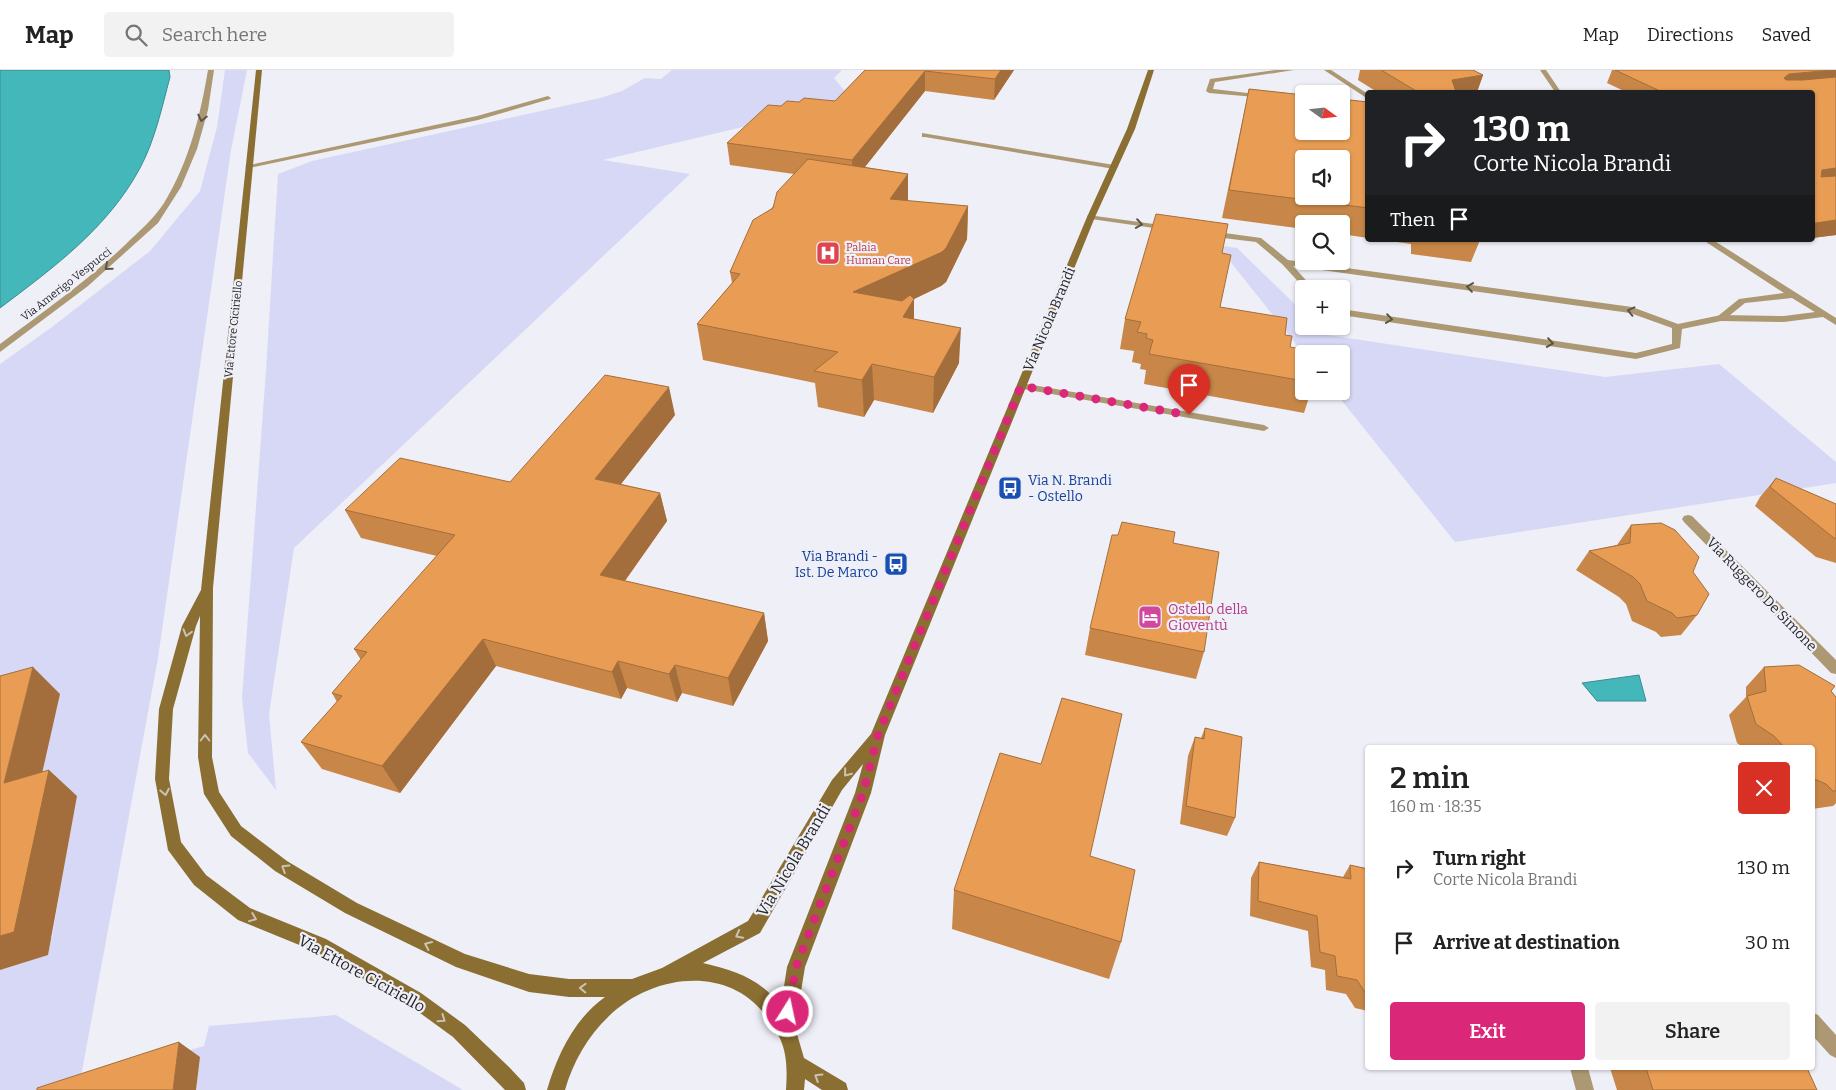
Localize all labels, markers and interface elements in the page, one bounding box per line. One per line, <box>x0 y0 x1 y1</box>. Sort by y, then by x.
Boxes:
search box <box>104 12 454 57</box>
text: Map <box>25 21 74 49</box>
icon: search <box>122 21 150 49</box>
text: Search here <box>162 23 267 46</box>
text: Map <box>1583 24 1619 46</box>
text: Directions <box>1647 24 1734 46</box>
text: Saved <box>1762 24 1811 46</box>
north arrow <box>1295 85 1350 140</box>
map controls <box>1295 85 1350 400</box>
text: 130 m <box>1473 108 1570 150</box>
icon: right <box>1390 110 1455 175</box>
one-way arrow <box>197 113 208 122</box>
button: sound <box>1295 150 1350 205</box>
text: Corte Nicola Brandi <box>1473 150 1671 177</box>
icon: arrive <box>1445 205 1473 233</box>
text: Then <box>1390 208 1435 231</box>
button: search <box>1295 215 1350 270</box>
one-way arrow <box>1136 218 1144 229</box>
hospital icon: Palaia Human Care <box>815 240 841 266</box>
place label: Palaia Human Care <box>846 241 911 267</box>
street label: Via Amerigo Vespucci <box>19 245 115 324</box>
one-way arrow <box>105 261 114 269</box>
street label: Via Nicola Brandi <box>1020 265 1079 374</box>
street label: Via Ettore Ciciriello <box>222 280 245 378</box>
button: + <box>1295 280 1350 335</box>
one-way arrow <box>1466 283 1474 293</box>
one-way arrow <box>1626 306 1635 317</box>
one-way arrow <box>1385 314 1394 324</box>
one-way arrow <box>1547 337 1555 348</box>
button: − <box>1295 345 1350 400</box>
pin <box>1168 364 1210 415</box>
icon: arrive <box>1175 371 1203 399</box>
place label: Via N. Brandi - Ostello <box>1028 472 1112 505</box>
bus stop icon: Via N. Brandi - Ostello <box>997 475 1023 501</box>
street label: Via Ruggero De Simone <box>1703 534 1820 655</box>
place label: Via Brandi - Ist. De Marco <box>795 548 878 581</box>
bus stop icon: Via Brandi - Ist. De Marco <box>883 551 909 577</box>
place label: Ostello della Gioventù <box>1168 601 1248 634</box>
hotel icon: Ostello della Gioventù <box>1137 604 1163 630</box>
one-way arrow <box>183 628 193 637</box>
one-way arrow <box>200 734 210 742</box>
text: 2 min <box>1390 760 1469 796</box>
button: close <box>1738 762 1790 814</box>
one-way arrow <box>844 767 853 776</box>
one-way arrow <box>159 788 169 797</box>
text: 160 m · 18:35 <box>1390 797 1482 816</box>
street label: Via Nicola Brandi <box>752 801 835 920</box>
text: Turn right <box>1433 847 1526 870</box>
icon: right <box>1390 854 1418 882</box>
text: 130 m <box>1737 856 1790 879</box>
one-way arrow <box>281 865 291 874</box>
text: Corte Nicola Brandi <box>1433 870 1577 889</box>
one-way arrow <box>248 911 257 922</box>
one-way arrow <box>735 929 744 939</box>
icon: arrive <box>1390 929 1418 957</box>
street label: Via Ettore Ciciriello <box>295 931 428 1016</box>
text: Arrive at destination <box>1433 931 1620 954</box>
text: 30 m <box>1745 931 1790 954</box>
one-way arrow <box>424 941 433 951</box>
one-way arrow <box>579 983 587 994</box>
position arrow <box>761 985 813 1037</box>
button: Exit <box>1390 1002 1585 1060</box>
button: Share <box>1595 1002 1790 1060</box>
one-way arrow <box>436 1013 446 1022</box>
one-way arrow <box>814 1074 824 1083</box>

